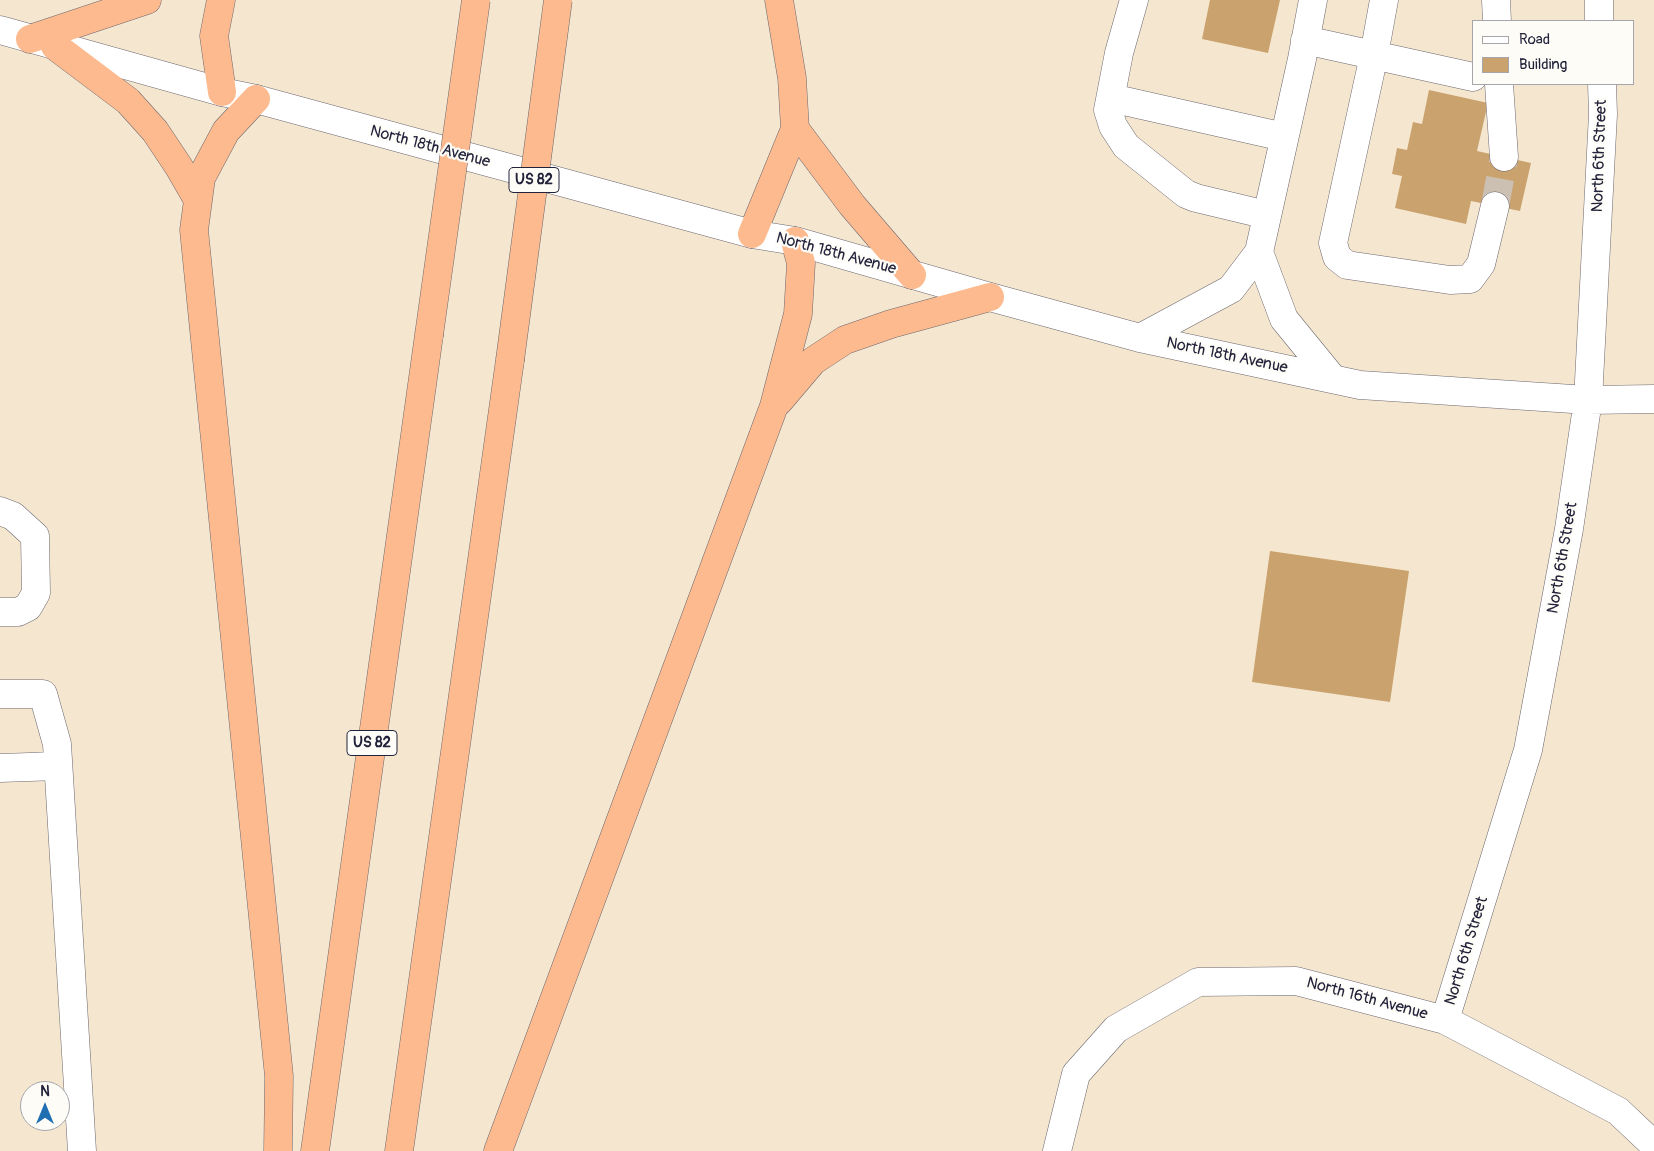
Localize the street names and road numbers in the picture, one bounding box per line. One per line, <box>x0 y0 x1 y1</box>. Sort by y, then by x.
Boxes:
street label: North 6th Street <box>1588 99 1612 213</box>
street label: North 18th Avenue <box>368 122 492 172</box>
road number: US 82 <box>509 168 559 192</box>
street label: North 18th Avenue <box>774 229 898 279</box>
street label: North 18th Avenue <box>1165 334 1289 378</box>
street label: North 6th Street <box>1544 501 1582 615</box>
road number: US 82 <box>347 730 397 756</box>
street label: North 6th Street <box>1441 894 1493 1008</box>
street label: North 16th Avenue <box>1304 974 1430 1024</box>

